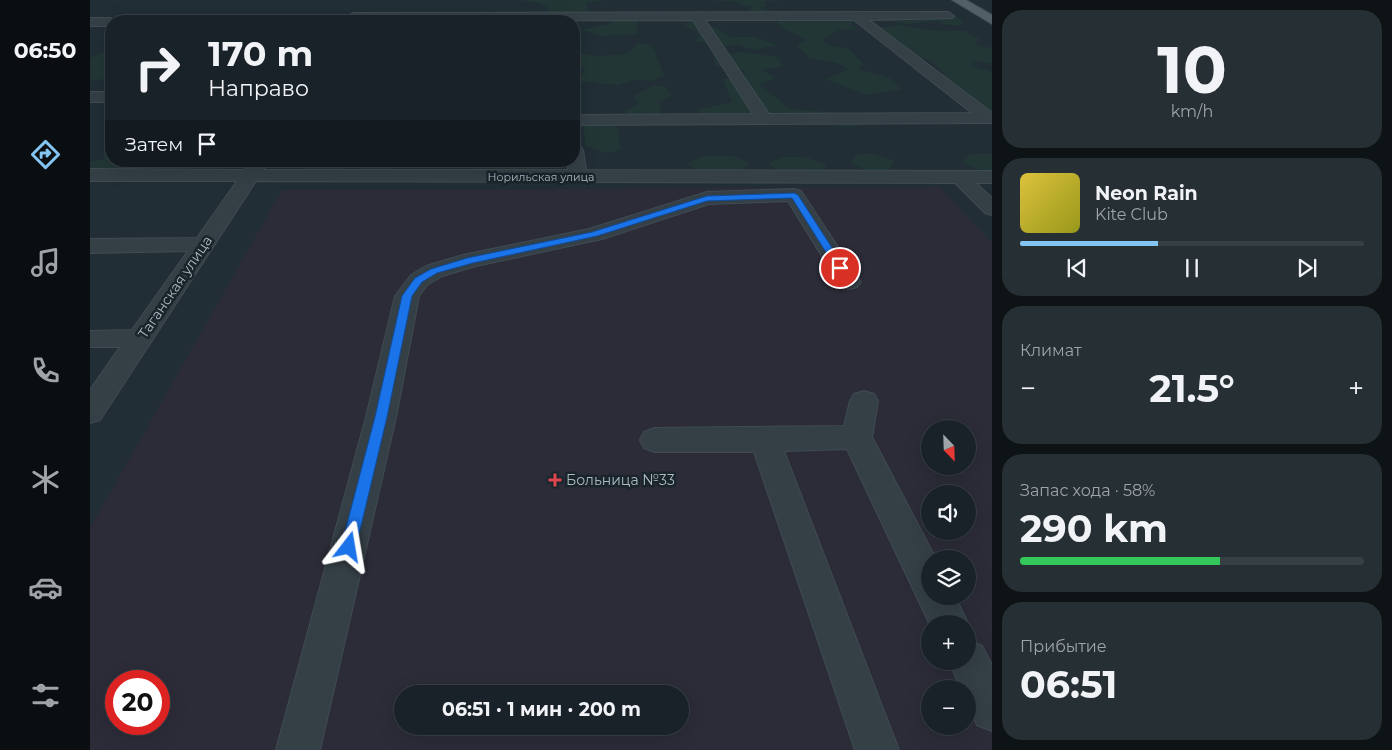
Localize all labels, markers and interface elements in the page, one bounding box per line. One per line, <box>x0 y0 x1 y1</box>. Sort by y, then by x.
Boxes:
text: 10 <box>1157 30 1227 109</box>
text: 170 m <box>208 32 313 75</box>
icon: right <box>125 35 190 100</box>
text: 06:50 <box>14 37 76 64</box>
text: Направо <box>208 75 309 102</box>
text: km/h <box>1171 102 1213 121</box>
icon: arrive <box>193 130 221 158</box>
text: Затем <box>125 133 183 156</box>
icon: directions <box>28 137 63 172</box>
street label: Норильская улица <box>487 170 595 184</box>
text: Neon Rain <box>1095 182 1198 205</box>
text: Kite Club <box>1095 205 1168 224</box>
street label: Таганская улица <box>134 232 216 342</box>
icon: music <box>28 245 63 280</box>
pin <box>819 247 861 289</box>
icon: arrive <box>826 254 854 282</box>
icon: previous <box>1063 254 1091 282</box>
icon: pause <box>1178 254 1206 282</box>
icon: next <box>1293 254 1321 282</box>
text: Климат <box>1020 341 1082 360</box>
icon: phone <box>28 353 63 388</box>
text: 21.5° <box>1149 365 1235 412</box>
text: − <box>1020 371 1036 405</box>
text: + <box>1348 371 1364 405</box>
north arrow <box>921 420 976 475</box>
map controls <box>921 420 976 735</box>
icon: climate <box>28 462 63 497</box>
place label: Больница №33 <box>566 471 675 489</box>
marker: Больница №33 <box>548 473 562 487</box>
text: Запас хода · 58% <box>1020 481 1155 500</box>
button: sound <box>921 485 976 540</box>
text: 290 km <box>1020 505 1168 552</box>
position arrow <box>322 520 374 572</box>
button: layers <box>921 550 976 605</box>
icon: car <box>28 570 63 605</box>
button: + <box>921 615 976 670</box>
text: Прибытие <box>1020 637 1107 656</box>
text: 06:51 <box>1020 661 1117 708</box>
speed limit sign: 20 <box>105 670 170 735</box>
icon: filters <box>28 678 63 713</box>
button: − <box>921 680 976 735</box>
text: 06:51 · 1 мин · 200 m <box>442 698 641 721</box>

